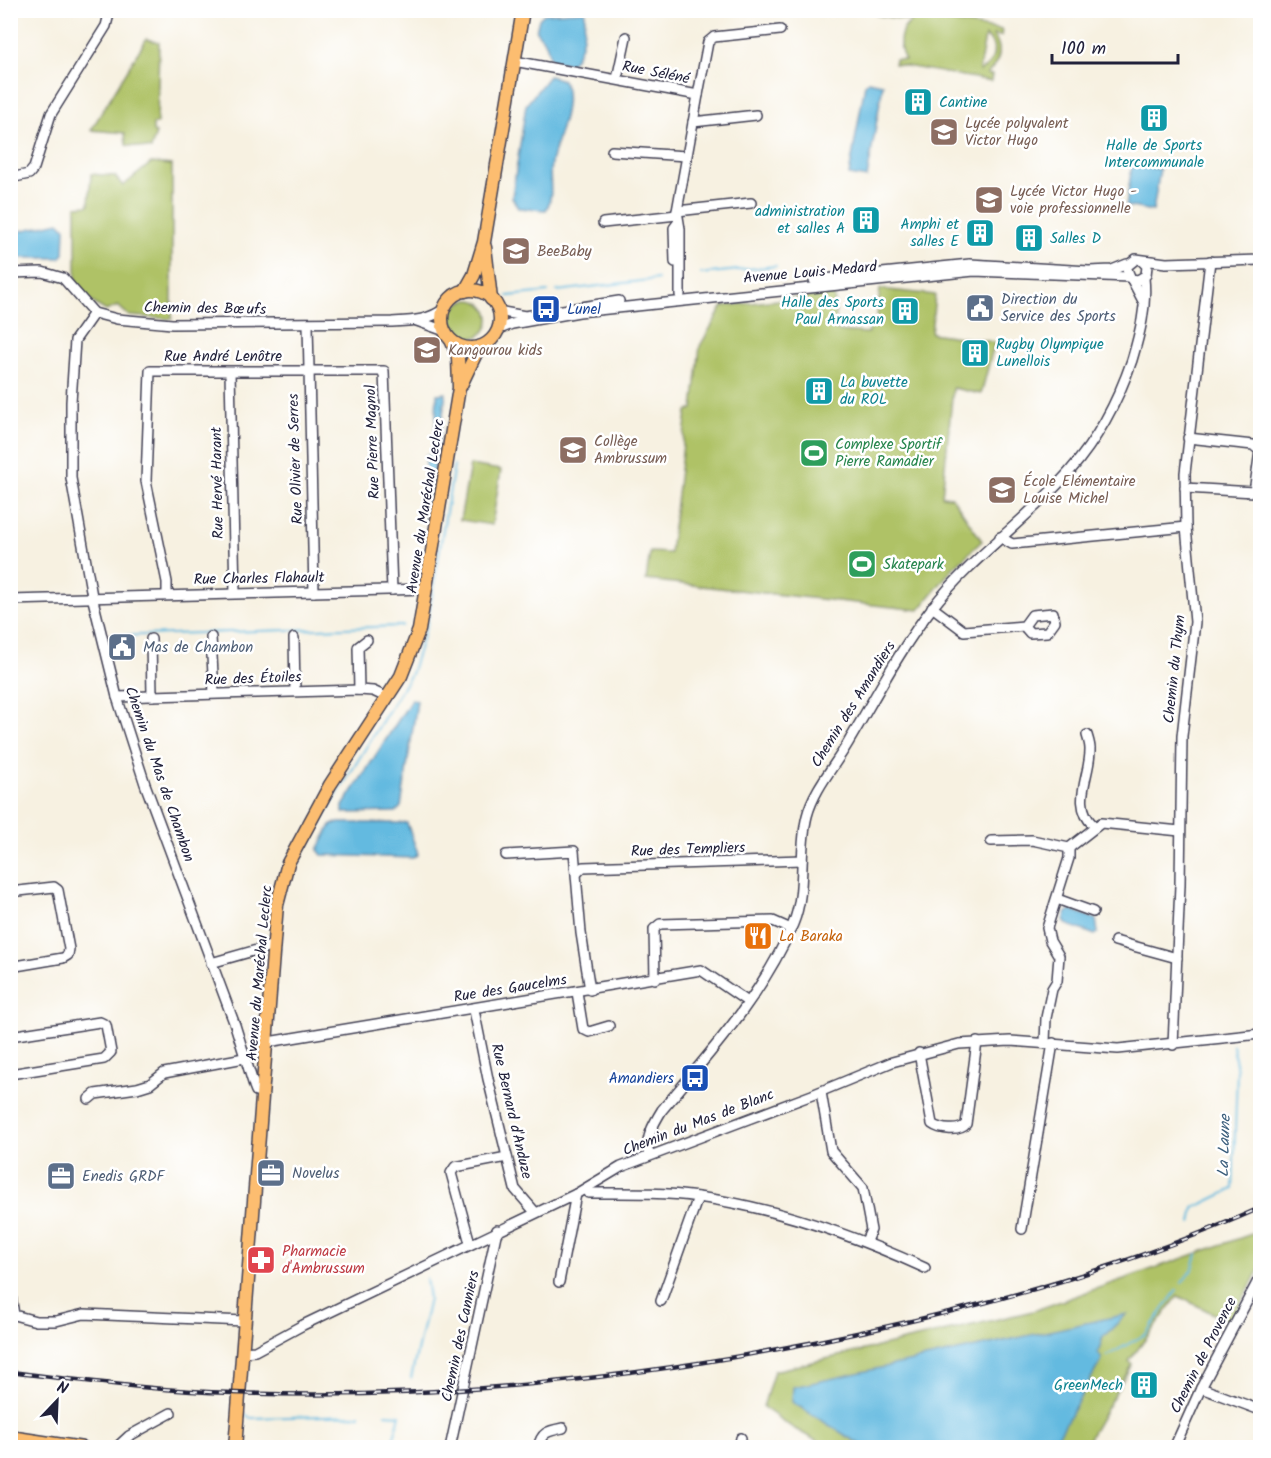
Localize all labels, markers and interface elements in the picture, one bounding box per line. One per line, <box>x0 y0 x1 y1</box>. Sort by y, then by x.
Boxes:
scale bar <box>1052 27 1178 65</box>
text: 100 m <box>1061 35 1106 64</box>
street label: Rue Séléné <box>620 55 693 92</box>
building icon: Cantine <box>902 86 934 118</box>
place label: Cantine <box>939 91 987 115</box>
building icon: Halle de Sports Intercommunale <box>1138 102 1170 134</box>
place label: Lycée polyvalent Victor Hugo <box>965 112 1069 153</box>
school or university icon: Lycée polyvalent Victor Hugo <box>928 116 960 148</box>
place label: Halle de Sports Intercommunale <box>1104 134 1204 175</box>
place label: Lycée Victor Hugo - voie professionnelle <box>1010 180 1137 221</box>
school or university icon: Lycée Victor Hugo - voie professionnelle <box>973 184 1005 216</box>
place label: administration et salles A <box>755 200 845 241</box>
building icon: administration et salles A <box>850 204 882 236</box>
place label: Amphi et salles E <box>901 213 960 254</box>
building icon: Amphi et salles E <box>964 217 996 249</box>
building icon: Salles D <box>1013 222 1045 254</box>
place label: Salles D <box>1050 227 1102 251</box>
school or university icon: BeeBaby <box>500 235 532 267</box>
place label: BeeBaby <box>537 240 593 264</box>
street label: Avenue Louis Medard <box>742 255 878 291</box>
place label: Direction du Service des Sports <box>1001 288 1116 329</box>
place label: Halle des Sports Paul Arnassan <box>781 291 885 332</box>
public building icon: Direction du Service des Sports <box>964 292 996 324</box>
bus stop icon: Lunel <box>530 293 562 325</box>
building icon: Halle des Sports Paul Arnassan <box>889 295 921 327</box>
street label: Chemin des Bœufs <box>144 296 267 322</box>
place label: Lunel <box>567 298 601 322</box>
place label: Rugby Olympique Lunellois <box>996 333 1104 374</box>
school or university icon: Kangourou kids <box>411 334 443 366</box>
building icon: Rugby Olympique Lunellois <box>959 337 991 369</box>
place label: Kangourou kids <box>448 339 543 363</box>
street label: Rue André Lenôtre <box>164 345 282 369</box>
place label: La buvette du ROL <box>840 371 908 412</box>
building icon: La buvette du ROL <box>803 375 835 407</box>
street label: Rue Pierre Magnol <box>359 384 387 500</box>
street label: Rue Olivier de Serres <box>282 393 310 525</box>
street label: Avenue du Maréchal Leclerc <box>400 417 452 595</box>
street label: Rue Hervé Harant <box>205 426 231 539</box>
place label: Collège Ambrussum <box>594 430 667 471</box>
place label: Complexe Sportif Pierre Ramadier <box>835 433 943 474</box>
school or university icon: Collège Ambrussum <box>557 434 589 466</box>
sports icon: Complexe Sportif Pierre Ramadier <box>798 437 830 469</box>
place label: École Elémentaire Louise Michel <box>1023 470 1136 511</box>
school or university icon: École Elémentaire Louise Michel <box>986 474 1018 506</box>
sports icon: Skatepark <box>846 548 878 580</box>
place label: Skatepark <box>883 553 945 577</box>
street label: Rue Charles Flahault <box>193 566 325 592</box>
street label: Chemin du Thym <box>1157 614 1193 725</box>
public building icon: Mas de Chambon <box>106 631 138 663</box>
place label: Mas de Chambon <box>143 636 253 660</box>
street label: Chemin des Amandiers <box>805 636 903 772</box>
street label: Rue des Étoiles <box>204 665 303 693</box>
street label: Chemin du Mas de Chambon <box>118 683 200 865</box>
street label: Rue des Templiers <box>630 836 746 864</box>
street label: Avenue du Maréchal Leclerc <box>240 884 280 1062</box>
restaurant icon: La Baraka <box>742 920 774 952</box>
place label: La Baraka <box>779 925 843 949</box>
street label: Rue des Gaucelms <box>452 968 569 1010</box>
street label: Rue Bernard d'Anduze <box>484 1041 538 1182</box>
bus stop icon: Amandiers <box>679 1062 711 1094</box>
place label: Amandiers <box>609 1067 675 1091</box>
street label: Chemin du Mas de Blanc <box>619 1083 778 1163</box>
water label: La Laune <box>1211 1113 1238 1178</box>
office icon: Novelus <box>255 1157 287 1189</box>
office icon: Enedis GRDF <box>45 1160 77 1192</box>
place label: Novelus <box>292 1162 340 1186</box>
place label: Enedis GRDF <box>82 1165 166 1189</box>
place label: Pharmacie d'Ambrussum <box>282 1240 365 1281</box>
pharmacy icon: Pharmacie d'Ambrussum <box>245 1244 277 1276</box>
street label: Chemin des Canniers <box>435 1268 487 1404</box>
street label: Chemin de Provence <box>1164 1293 1244 1418</box>
building icon: GreenMech <box>1128 1369 1160 1401</box>
north arrow <box>27 1371 87 1431</box>
place label: GreenMech <box>1054 1374 1123 1398</box>
text: N <box>53 1375 72 1402</box>

